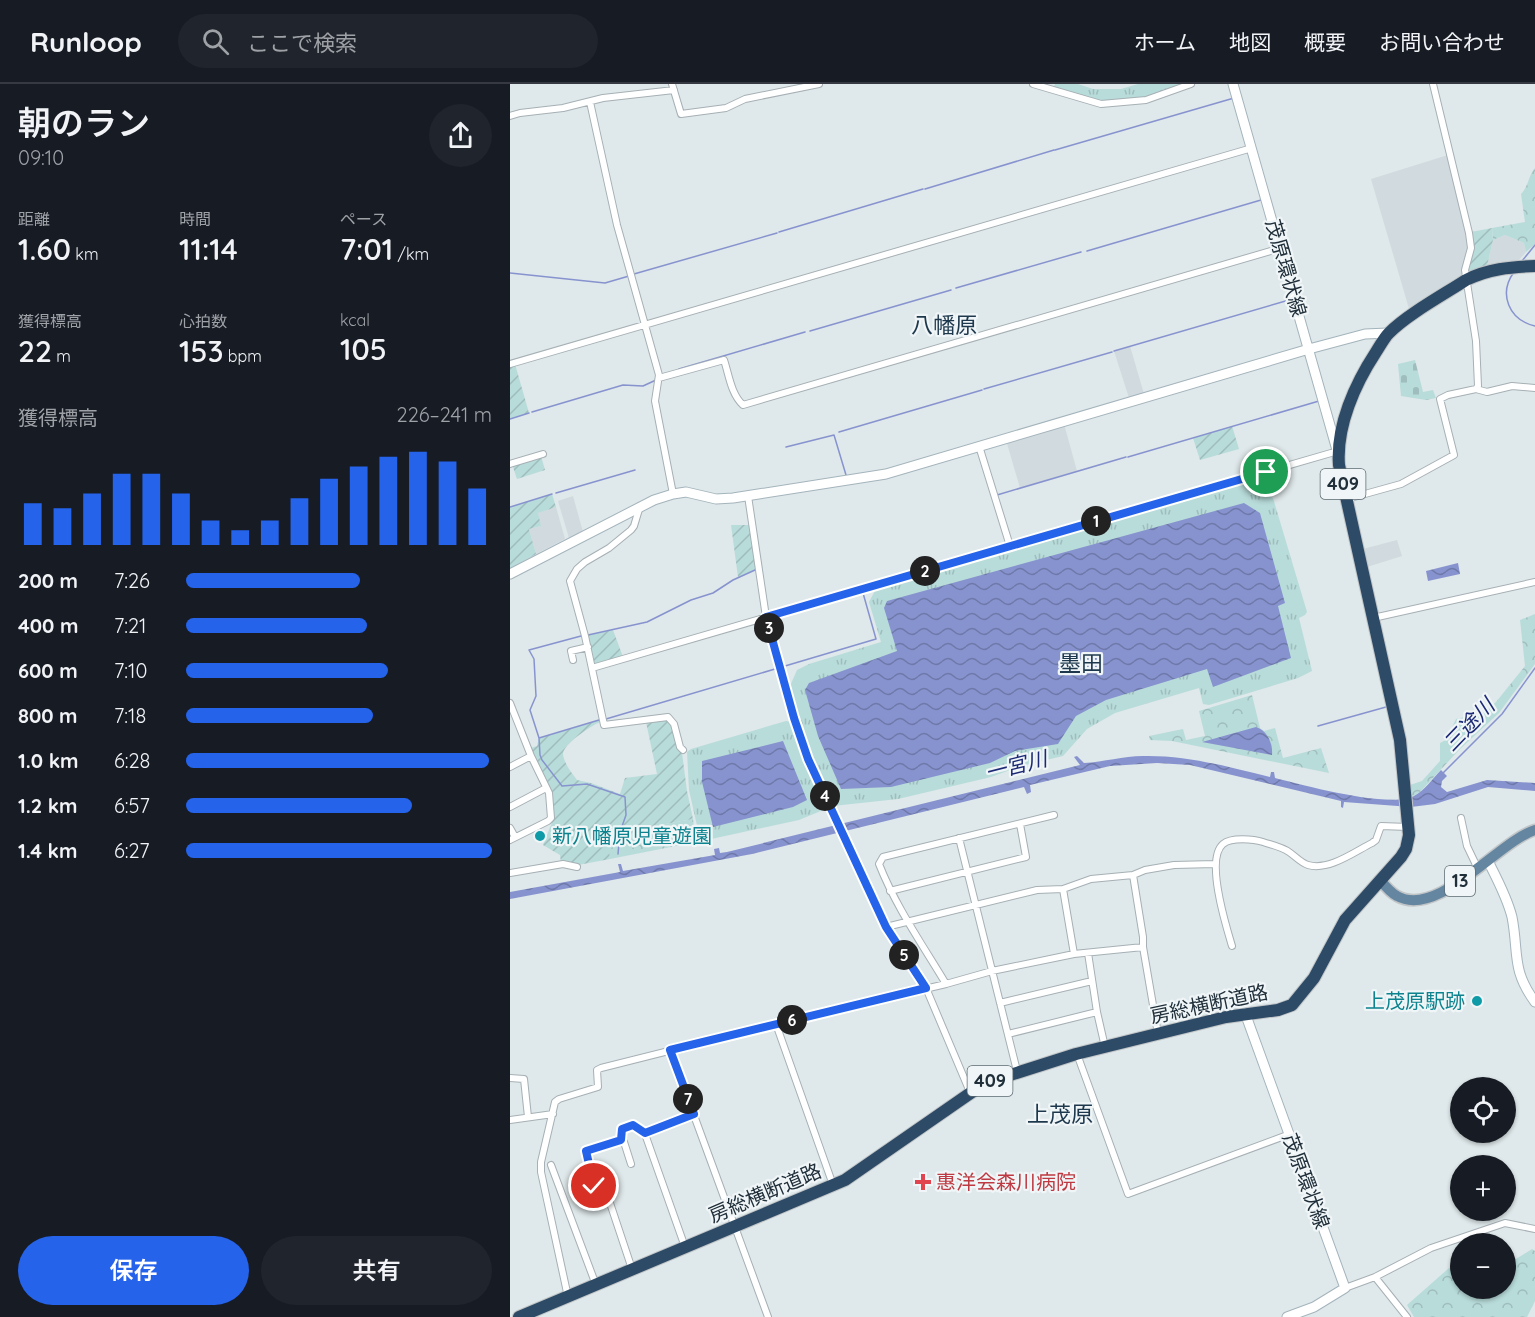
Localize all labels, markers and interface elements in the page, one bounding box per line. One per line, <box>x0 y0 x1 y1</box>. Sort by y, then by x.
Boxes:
search box <box>178 14 598 68</box>
text: Runloop <box>30 24 142 59</box>
icon: search <box>199 25 232 58</box>
text: ここで検索 <box>247 29 357 57</box>
text: ホーム <box>1134 29 1196 55</box>
text: 地図 <box>1229 29 1271 55</box>
text: 概要 <box>1304 29 1346 55</box>
text: お問い合わせ <box>1379 29 1505 55</box>
text: 朝のラン <box>18 102 150 143</box>
button: share <box>429 104 492 167</box>
text: 09:10 <box>18 145 64 170</box>
text: 距離 <box>18 209 50 229</box>
text: 時間 <box>179 209 211 229</box>
text: ペース <box>340 209 387 229</box>
street label: 茂原環状線 <box>1261 216 1312 319</box>
text: 1.60 <box>18 230 71 268</box>
text: 11:14 <box>179 230 238 268</box>
text: 7:01 <box>340 230 393 268</box>
text: km <box>71 244 98 264</box>
text: /km <box>393 244 429 264</box>
text: kcal <box>340 310 370 330</box>
text: 獲得標高 <box>18 311 82 331</box>
text: 心拍数 <box>179 311 227 331</box>
district label: 八幡原 <box>911 311 977 339</box>
text: 105 <box>340 330 387 368</box>
text: 22 <box>18 332 52 370</box>
text: 153 <box>179 332 223 370</box>
text: m <box>52 346 71 366</box>
text: bpm <box>223 346 262 366</box>
text: 226–241 m <box>397 402 492 427</box>
text: 獲得標高 <box>18 405 98 430</box>
pin <box>1240 446 1291 497</box>
icon: arrive <box>1249 455 1282 488</box>
road number: 409 <box>1320 469 1366 499</box>
pin: 1 <box>1081 506 1111 536</box>
text: 1 <box>1093 511 1099 531</box>
pin: 2 <box>910 556 940 586</box>
text: 2 <box>920 561 930 581</box>
text: 200 m <box>18 568 78 593</box>
text: 7:26 <box>114 568 150 593</box>
text: 400 m <box>18 613 78 638</box>
text: 7:21 <box>114 613 146 638</box>
pin: 3 <box>754 613 784 643</box>
text: 3 <box>765 618 773 638</box>
district label: 墨田 <box>1059 649 1103 677</box>
text: 600 m <box>18 658 78 683</box>
text: 7:10 <box>114 658 147 683</box>
water label: 三途川 <box>1437 691 1501 756</box>
text: 800 m <box>18 703 78 728</box>
text: 7:18 <box>114 703 146 728</box>
water label: 一宮川 <box>982 744 1051 785</box>
text: 1.0 km <box>18 748 78 773</box>
text: 6:28 <box>114 748 150 773</box>
pin: 4 <box>810 781 840 811</box>
text: 4 <box>820 786 830 806</box>
text: 1.2 km <box>18 793 78 818</box>
text: 6:57 <box>114 793 150 818</box>
place label: 新八幡原児童遊園 <box>552 823 712 848</box>
marker: 新八幡原児童遊園 <box>533 829 547 843</box>
text: 1.4 km <box>18 838 77 863</box>
text: 6:27 <box>114 838 149 863</box>
road number: 13 <box>1445 866 1475 896</box>
pin: 5 <box>889 940 919 970</box>
text: 5 <box>899 945 909 965</box>
street label: 房総横断道路 <box>1148 979 1270 1028</box>
place label: 上茂原駅跡 <box>1365 988 1465 1013</box>
marker: 上茂原駅跡 <box>1470 994 1484 1008</box>
pin: 6 <box>777 1005 807 1035</box>
text: 6 <box>788 1010 796 1030</box>
road number: 409 <box>968 1066 1012 1096</box>
map controls <box>1450 1077 1516 1299</box>
button: locate <box>1450 1077 1516 1143</box>
pin: 7 <box>673 1084 703 1114</box>
text: 7 <box>684 1089 692 1109</box>
district label: 上茂原 <box>1027 1100 1093 1128</box>
street label: 茂原環状線 <box>1278 1130 1335 1232</box>
button: + <box>1450 1155 1516 1221</box>
street label: 房総横断道路 <box>705 1158 825 1227</box>
pin <box>568 1160 619 1211</box>
icon: check <box>577 1169 610 1202</box>
place label: 惠洋会森川病院 <box>936 1169 1076 1194</box>
marker: 惠洋会森川病院 <box>914 1173 932 1191</box>
button: − <box>1450 1233 1516 1299</box>
button: 保存 <box>18 1236 249 1305</box>
button: 共有 <box>261 1236 492 1305</box>

